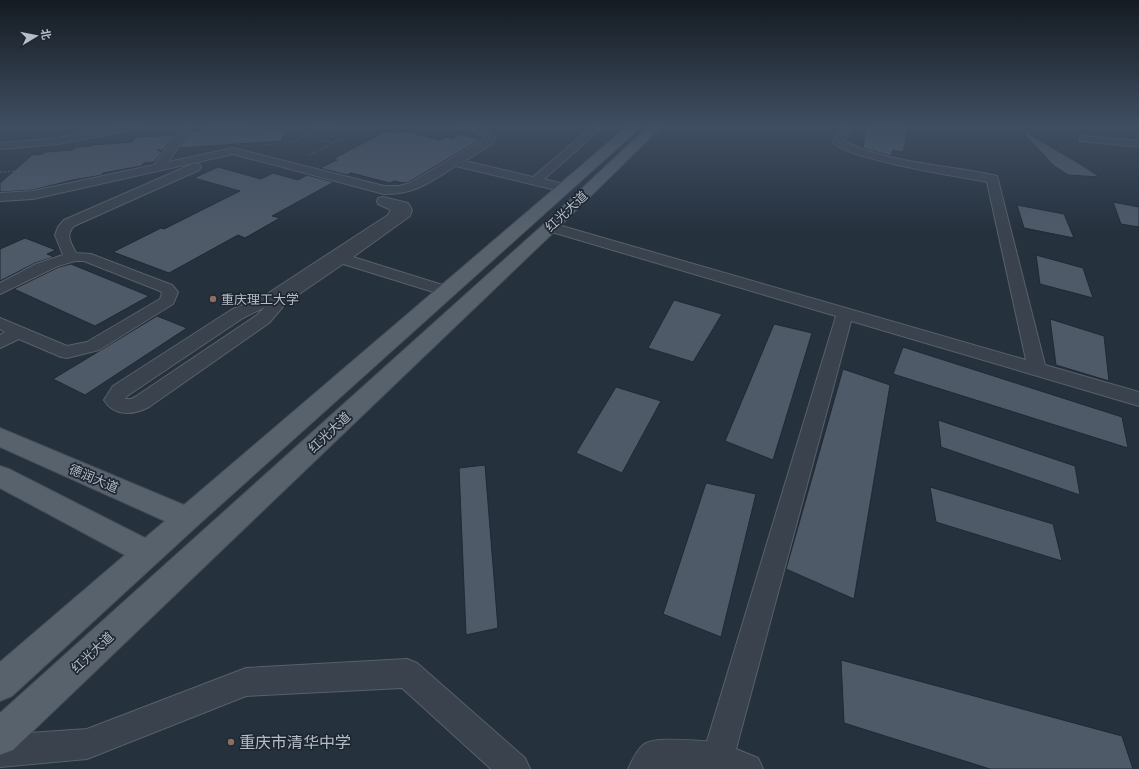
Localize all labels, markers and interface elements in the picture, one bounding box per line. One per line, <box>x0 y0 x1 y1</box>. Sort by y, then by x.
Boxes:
north arrow <box>16 16 56 56</box>
text: 北 <box>39 28 53 41</box>
street label: 红光大道 <box>542 188 590 234</box>
place label: 重庆理工大学 <box>221 292 299 306</box>
marker: 重庆理工大学 <box>208 294 218 304</box>
street label: 红光大道 <box>305 409 353 455</box>
street label: 德润大道 <box>67 461 121 495</box>
street label: 红光大道 <box>68 629 116 675</box>
place label: 重庆市清华中学 <box>239 733 351 751</box>
marker: 重庆市清华中学 <box>226 737 236 747</box>

